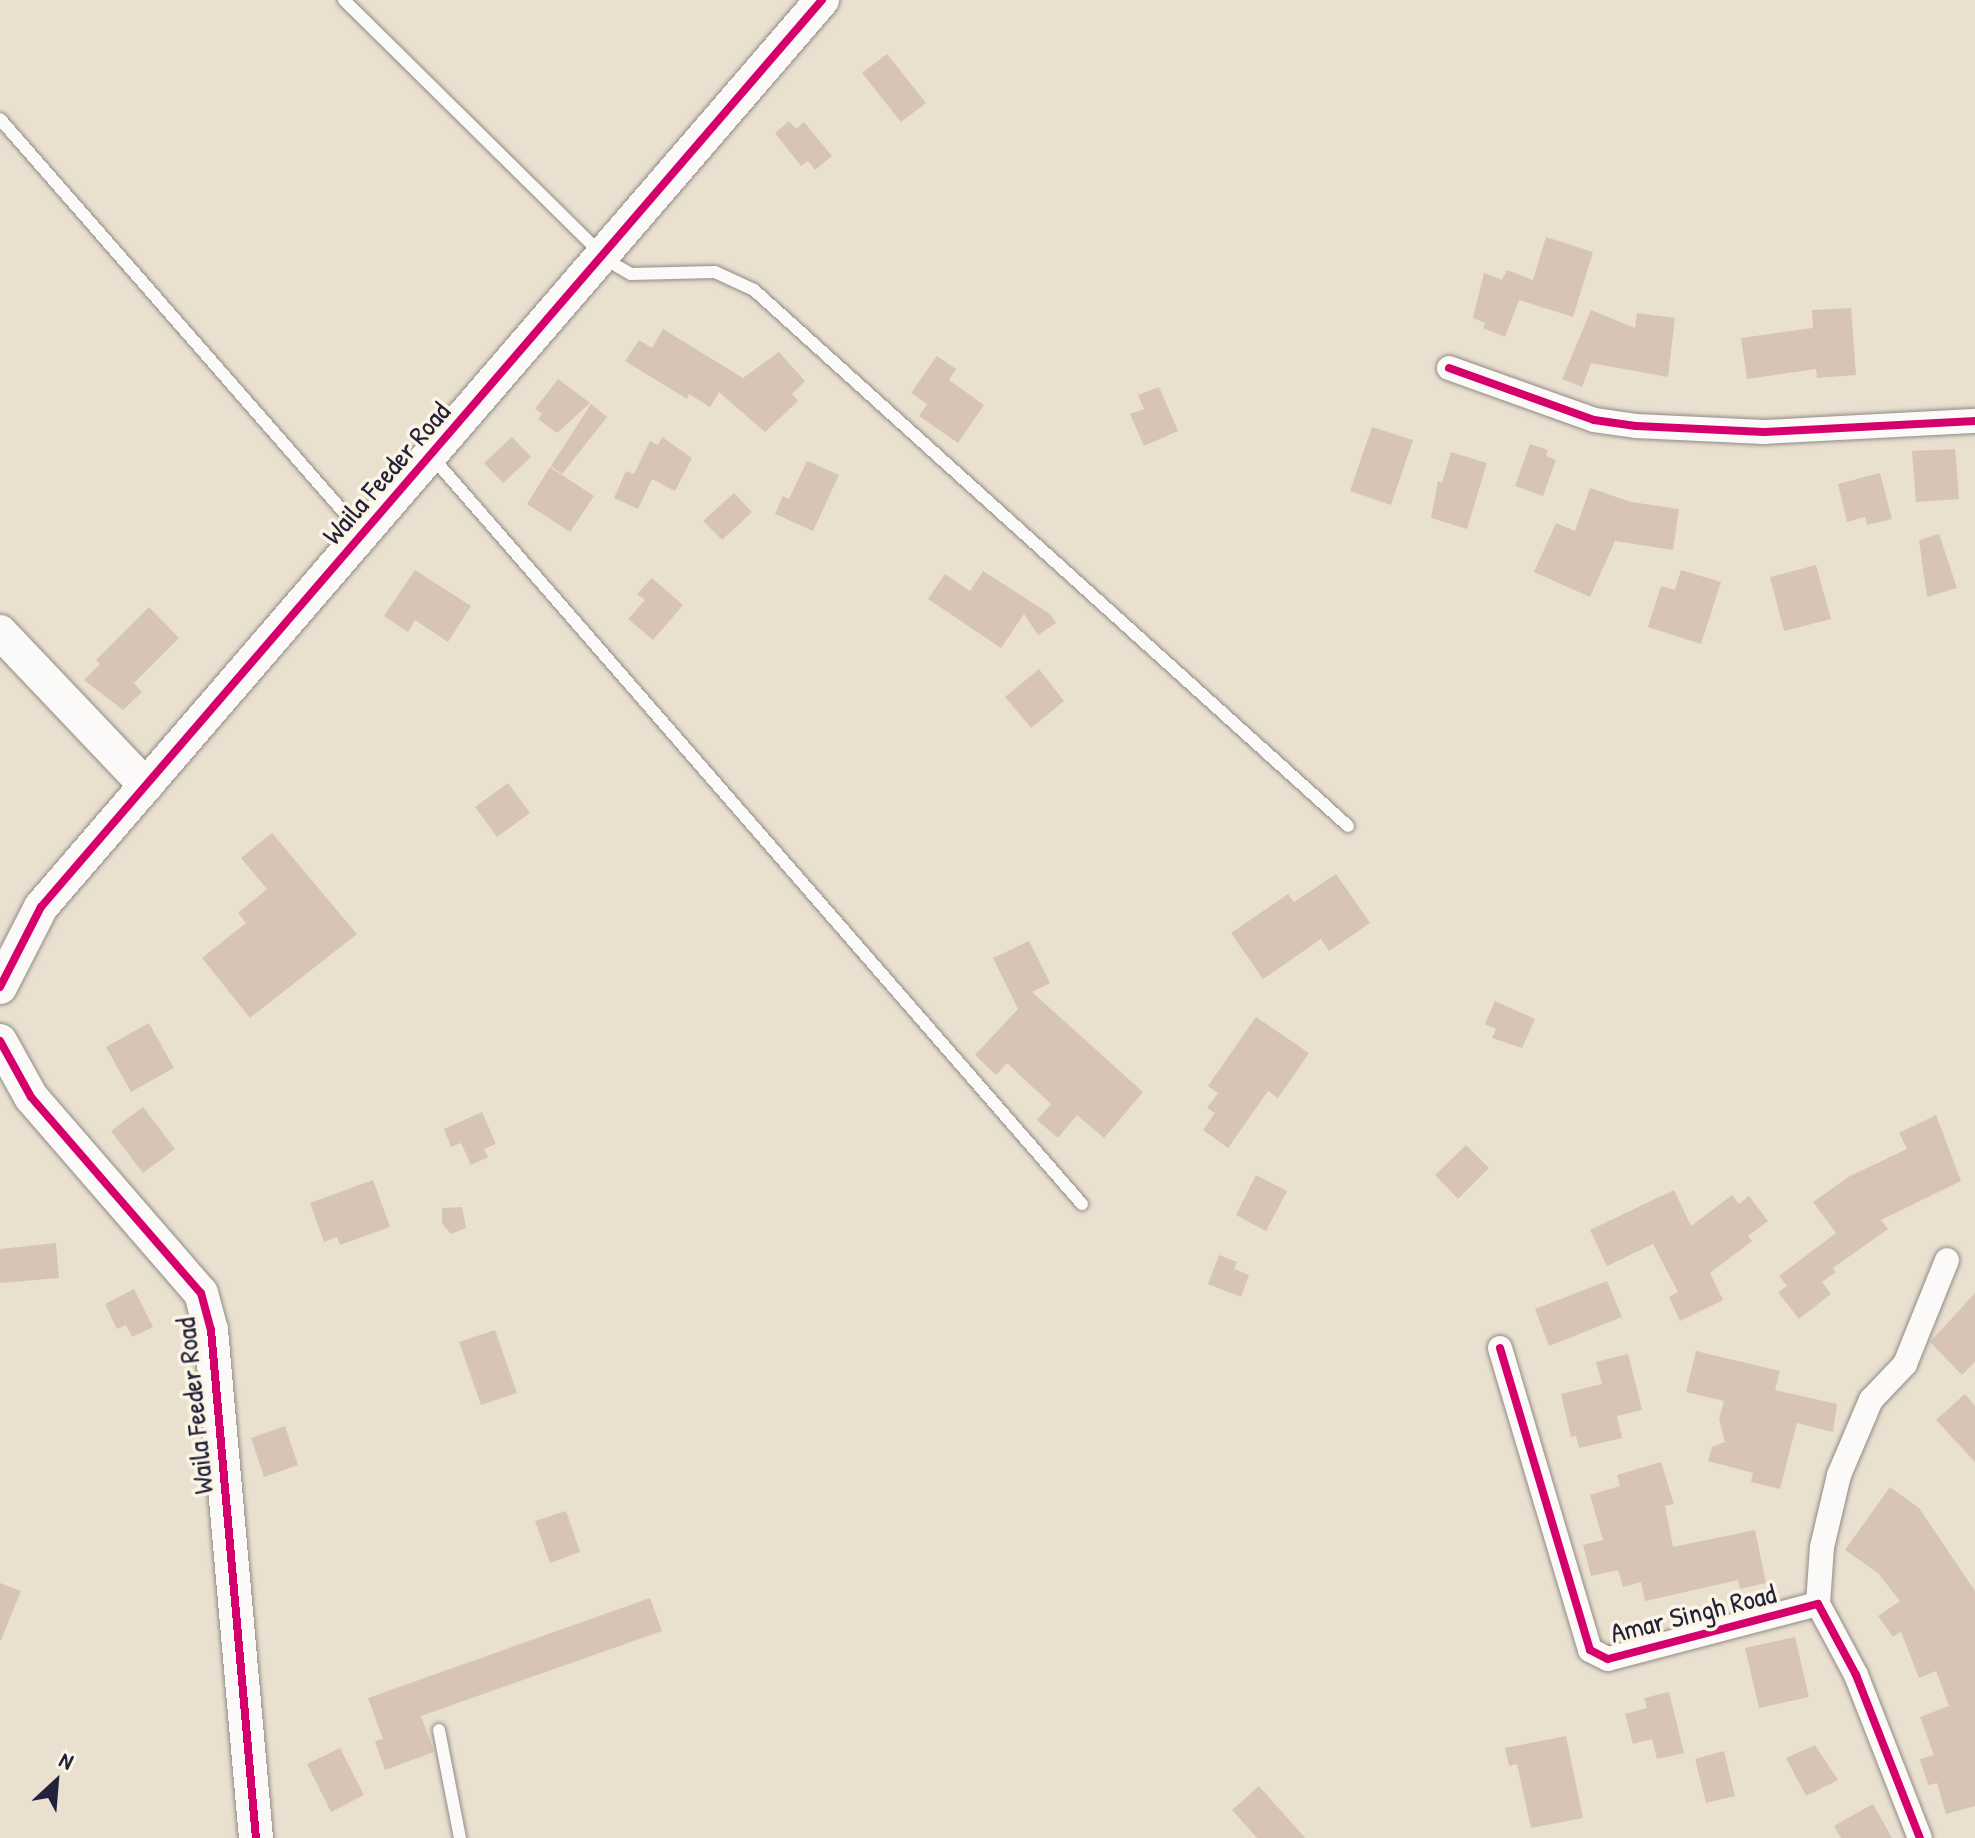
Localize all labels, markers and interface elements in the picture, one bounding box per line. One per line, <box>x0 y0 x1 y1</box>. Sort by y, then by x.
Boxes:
street label: Waila Feeder Road <box>315 395 457 551</box>
street label: Waila Feeder Road <box>168 1316 220 1496</box>
street label: Amar Singh Road <box>1607 1576 1779 1650</box>
north arrow <box>16 1742 96 1822</box>
text: N <box>55 1744 78 1776</box>

